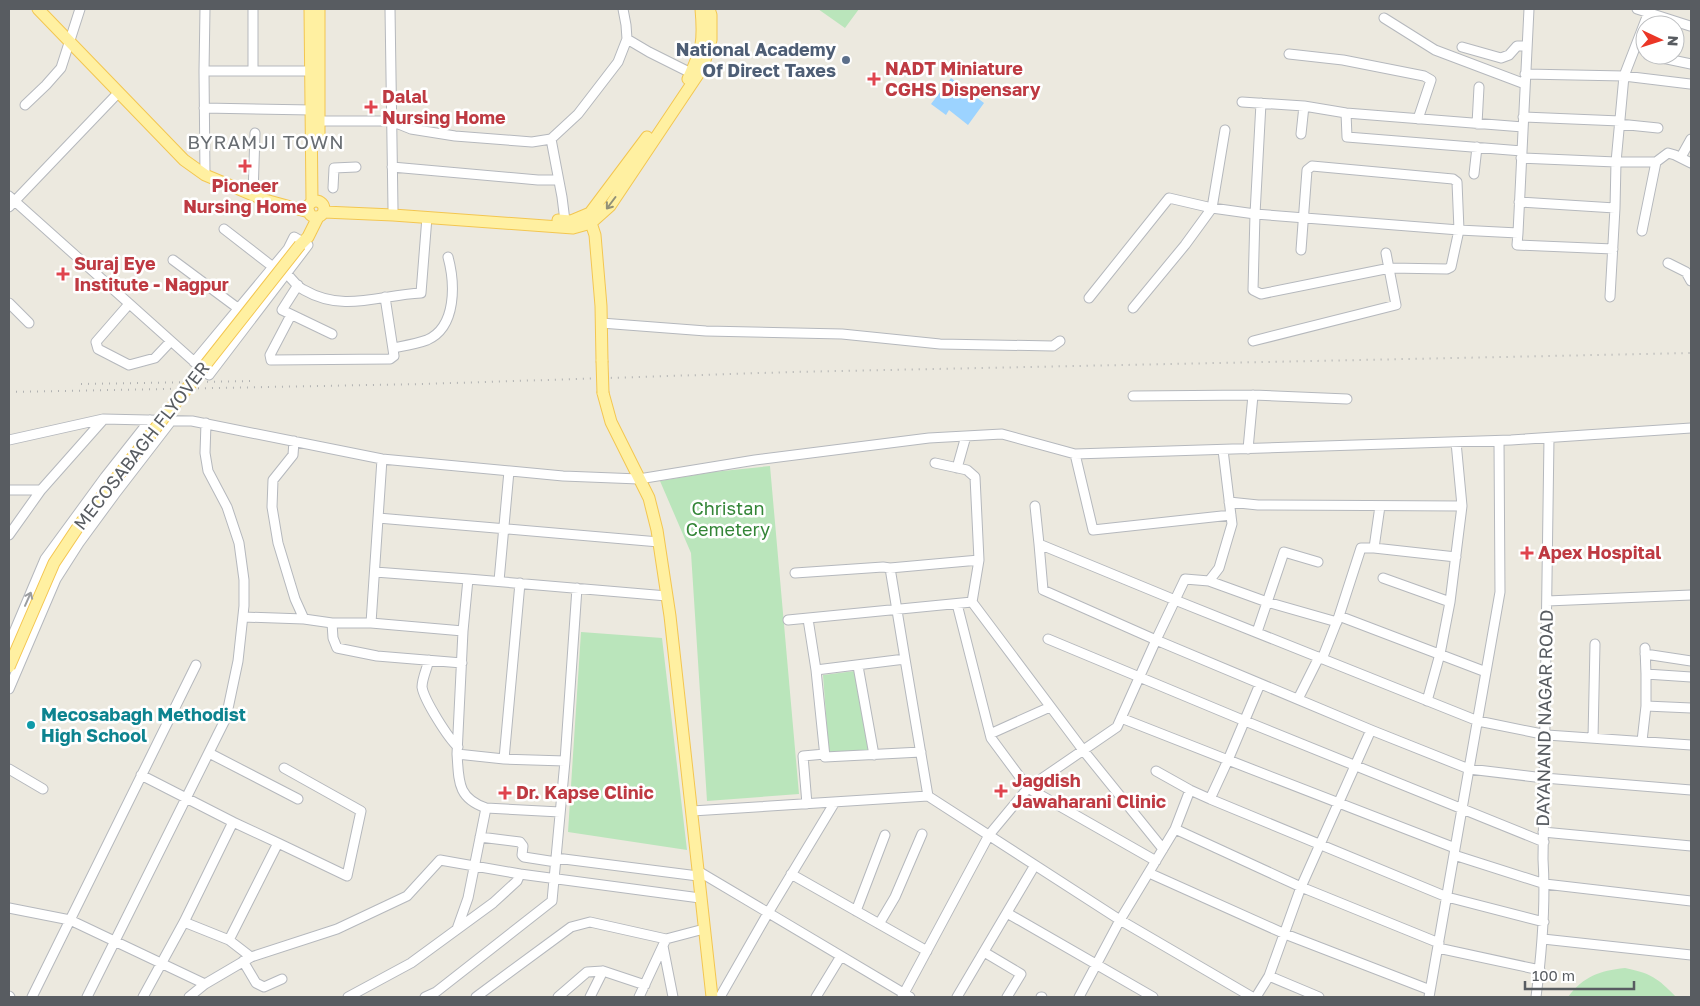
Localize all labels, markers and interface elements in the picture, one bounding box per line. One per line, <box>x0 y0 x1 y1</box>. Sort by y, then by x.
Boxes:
north arrow <box>1635 15 1685 65</box>
text: N <box>1665 35 1682 47</box>
place label: National Academy Of Direct Taxes <box>676 38 836 81</box>
marker: National Academy Of Direct Taxes <box>840 54 852 66</box>
place label: NADT Miniature CGHS Dispensary <box>885 57 1041 100</box>
marker: NADT Miniature CGHS Dispensary <box>867 72 881 86</box>
place label: Dalal Nursing Home <box>382 85 506 128</box>
marker: Dalal Nursing Home <box>364 100 378 114</box>
district label: BYRAMJI TOWN <box>187 130 345 153</box>
marker: Pioneer Nursing Home <box>238 159 252 173</box>
place label: Pioneer Nursing Home <box>183 174 307 217</box>
one-way arrow <box>606 196 616 210</box>
place label: Suraj Eye Institute - Nagpur <box>74 252 229 295</box>
marker: Suraj Eye Institute - Nagpur <box>56 267 70 281</box>
street label: MECOSABAGH FLYOVER <box>69 357 214 534</box>
park label: Christan Cemetery <box>686 497 770 540</box>
place label: Apex Hospital <box>1538 541 1661 563</box>
marker: Apex Hospital <box>1520 546 1534 560</box>
one-way arrow <box>23 592 33 607</box>
street label: DAYANAND NAGAR ROAD <box>1531 609 1557 827</box>
place label: Mecosabagh Methodist High School <box>41 703 246 746</box>
marker: Mecosabagh Methodist High School <box>25 719 37 731</box>
place label: Jagdish Jawaharani Clinic <box>1012 769 1166 812</box>
place label: Dr. Kapse Clinic <box>516 781 654 803</box>
marker: Jagdish Jawaharani Clinic <box>994 784 1008 798</box>
marker: Dr. Kapse Clinic <box>498 786 512 800</box>
scale bar <box>1525 958 1634 990</box>
text: 100 m <box>1532 966 1575 984</box>

